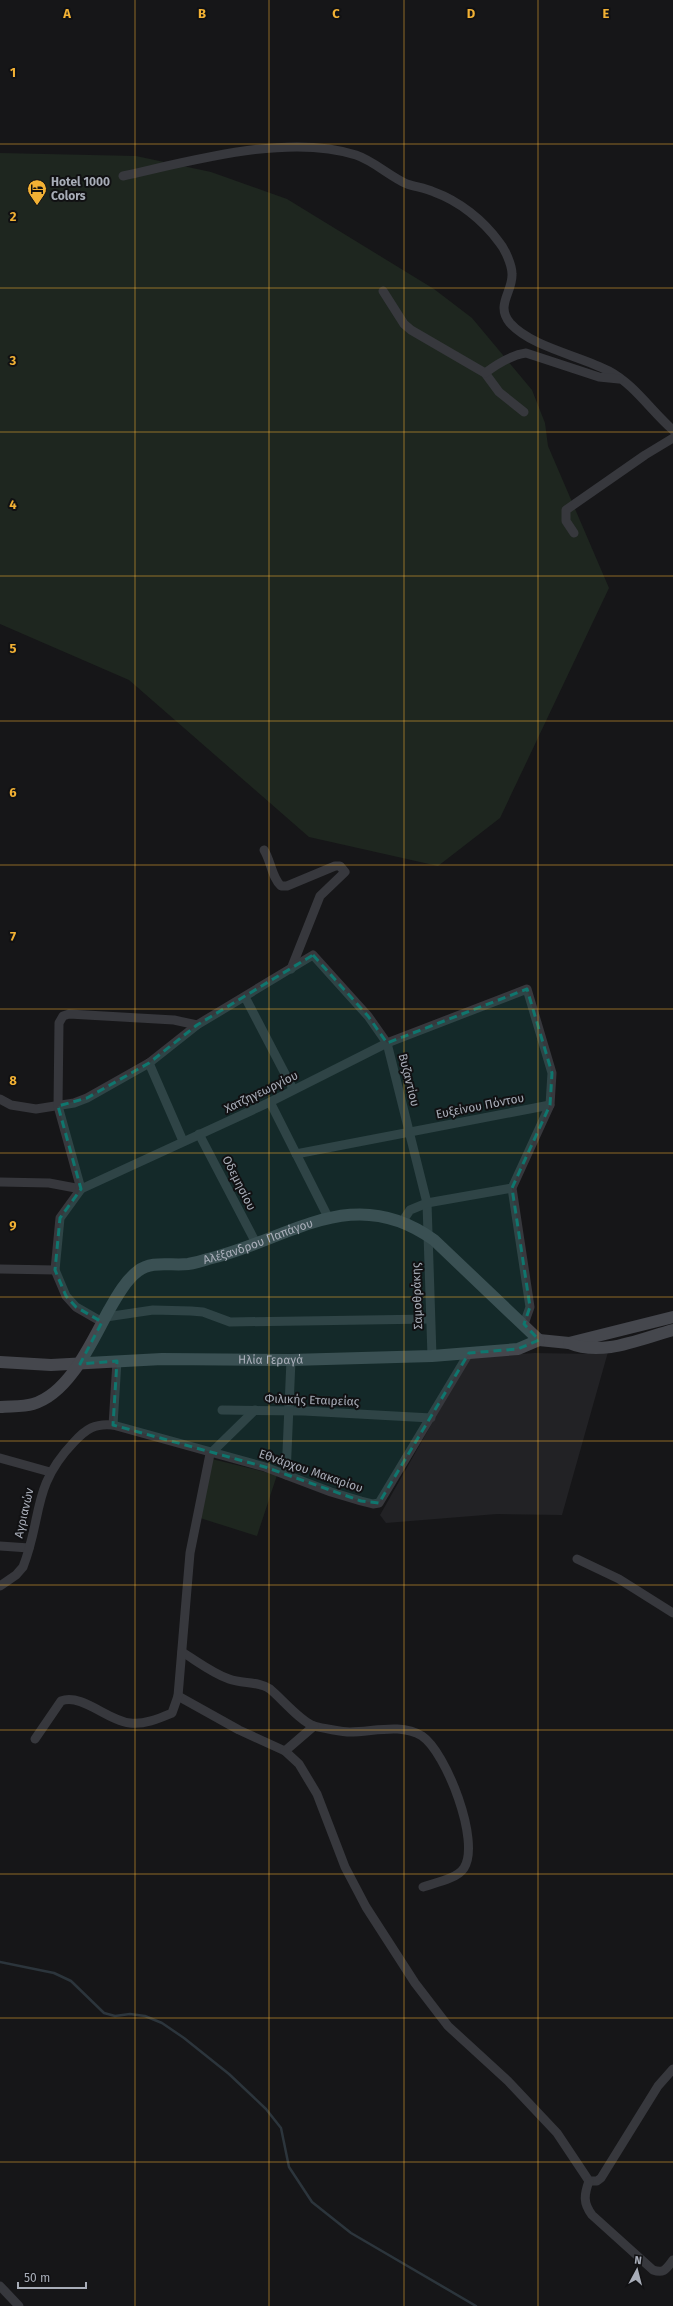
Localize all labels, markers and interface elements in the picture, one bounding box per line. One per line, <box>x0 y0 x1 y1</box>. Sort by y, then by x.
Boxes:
text: A <box>62 6 71 21</box>
text: B <box>198 6 206 21</box>
text: C <box>332 6 340 21</box>
text: D <box>467 6 476 21</box>
text: E <box>603 6 610 21</box>
text: 1 <box>10 65 16 80</box>
place label: Hotel 1000 Colors <box>51 175 110 203</box>
hotel icon: Hotel 1000 Colors <box>26 178 48 206</box>
text: 2 <box>10 209 17 224</box>
text: 3 <box>9 353 17 368</box>
text: 4 <box>9 497 17 512</box>
text: 5 <box>10 641 17 656</box>
text: 6 <box>9 785 17 800</box>
text: 7 <box>10 929 16 944</box>
street label: Βυζαντίου <box>396 1052 422 1108</box>
street label: Χατζηγεωργίου <box>222 1068 300 1116</box>
text: 8 <box>9 1073 17 1088</box>
street label: Ευξείνου Πόντου <box>435 1091 526 1121</box>
street label: Οδεμησίου <box>219 1153 259 1213</box>
street label: Αλέξανδρου Παπάγου <box>201 1216 315 1267</box>
text: 9 <box>9 1218 17 1233</box>
street label: Σαμοθράκης <box>409 1262 425 1330</box>
street label: Ηλία Γεραγά <box>238 1353 304 1367</box>
street label: Φιλικής Εταιρείας <box>264 1391 360 1409</box>
street label: Εθνάρχου Μακαρίου <box>257 1447 365 1495</box>
street label: Αγριανών <box>11 1486 37 1539</box>
north arrow <box>617 2250 657 2290</box>
text: N <box>634 2254 643 2267</box>
scale bar <box>18 2264 86 2290</box>
text: 50 m <box>24 2271 50 2285</box>

